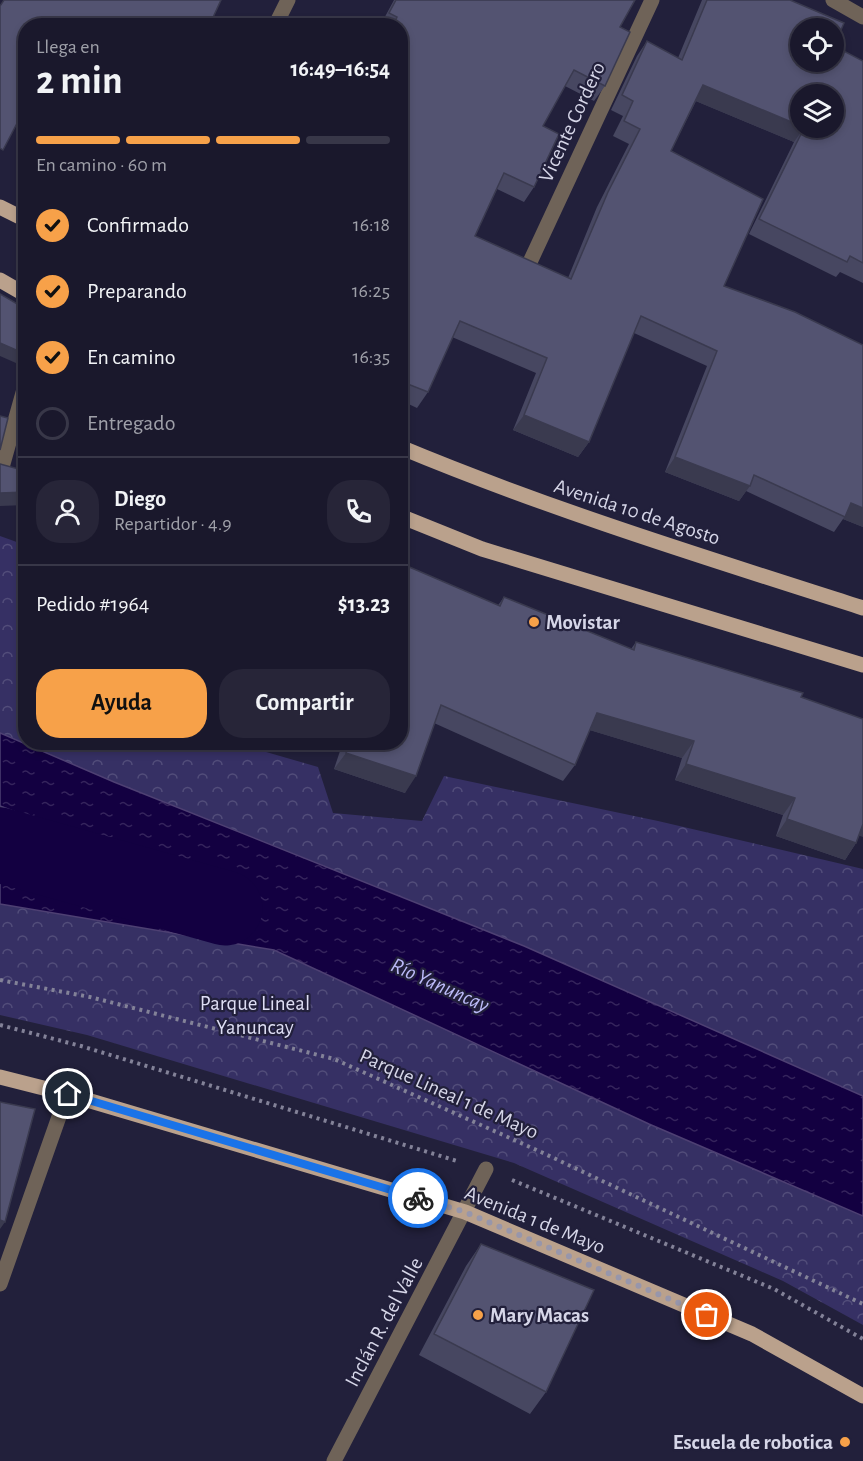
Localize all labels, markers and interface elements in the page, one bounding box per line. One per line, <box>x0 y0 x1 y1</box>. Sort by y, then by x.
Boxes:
map controls <box>790 18 844 138</box>
button: locate <box>790 18 844 72</box>
text: Llega en <box>36 37 100 57</box>
text: 16:49–16:54 <box>290 58 390 80</box>
street label: Vicente Cordero <box>535 59 609 185</box>
text: 2 min <box>36 62 123 101</box>
button: layers <box>790 84 844 138</box>
text: En camino · 60 m <box>36 155 167 175</box>
icon: check <box>36 209 69 242</box>
text: Confirmado <box>87 214 189 236</box>
text: 16:18 <box>353 215 390 235</box>
icon: check <box>36 275 69 308</box>
text: Preparando <box>87 280 187 302</box>
text: 16:25 <box>352 281 390 301</box>
icon: check <box>36 341 69 374</box>
text: En camino <box>87 346 176 368</box>
text: 16:35 <box>353 347 390 367</box>
text: Entregado <box>87 412 176 434</box>
street label: Avenida 10 de Agosto <box>552 475 722 549</box>
button: person <box>36 480 99 543</box>
button: phone <box>327 480 390 543</box>
text: Diego <box>114 488 166 510</box>
text: Repartidor · 4.9 <box>114 514 232 534</box>
text: Pedido #1964 <box>36 593 149 615</box>
text: $13.23 <box>338 593 390 615</box>
place label: Movistar <box>546 612 620 633</box>
marker: Movistar <box>527 615 541 629</box>
button: Ayuda <box>36 669 207 738</box>
button: Compartir <box>219 669 390 738</box>
water label: Río Yanuncay <box>388 954 492 1016</box>
park label: Parque Lineal Yanuncay <box>200 993 310 1038</box>
street label: Parque Lineal 1 de Mayo <box>356 1045 542 1143</box>
pin <box>42 1068 93 1119</box>
icon: home <box>51 1077 84 1110</box>
courier <box>388 1168 448 1228</box>
icon: bike <box>402 1182 435 1215</box>
street label: Avenida 1 de Mayo <box>462 1182 608 1258</box>
street label: Inclán R. del Valle <box>341 1254 427 1390</box>
pin <box>681 1289 732 1340</box>
icon: bag <box>690 1298 723 1331</box>
place label: Mary Macas <box>490 1305 589 1326</box>
marker: Mary Macas <box>471 1308 485 1322</box>
place label: Escuela de robotica <box>673 1432 833 1453</box>
marker: Escuela de robotica <box>838 1435 852 1449</box>

